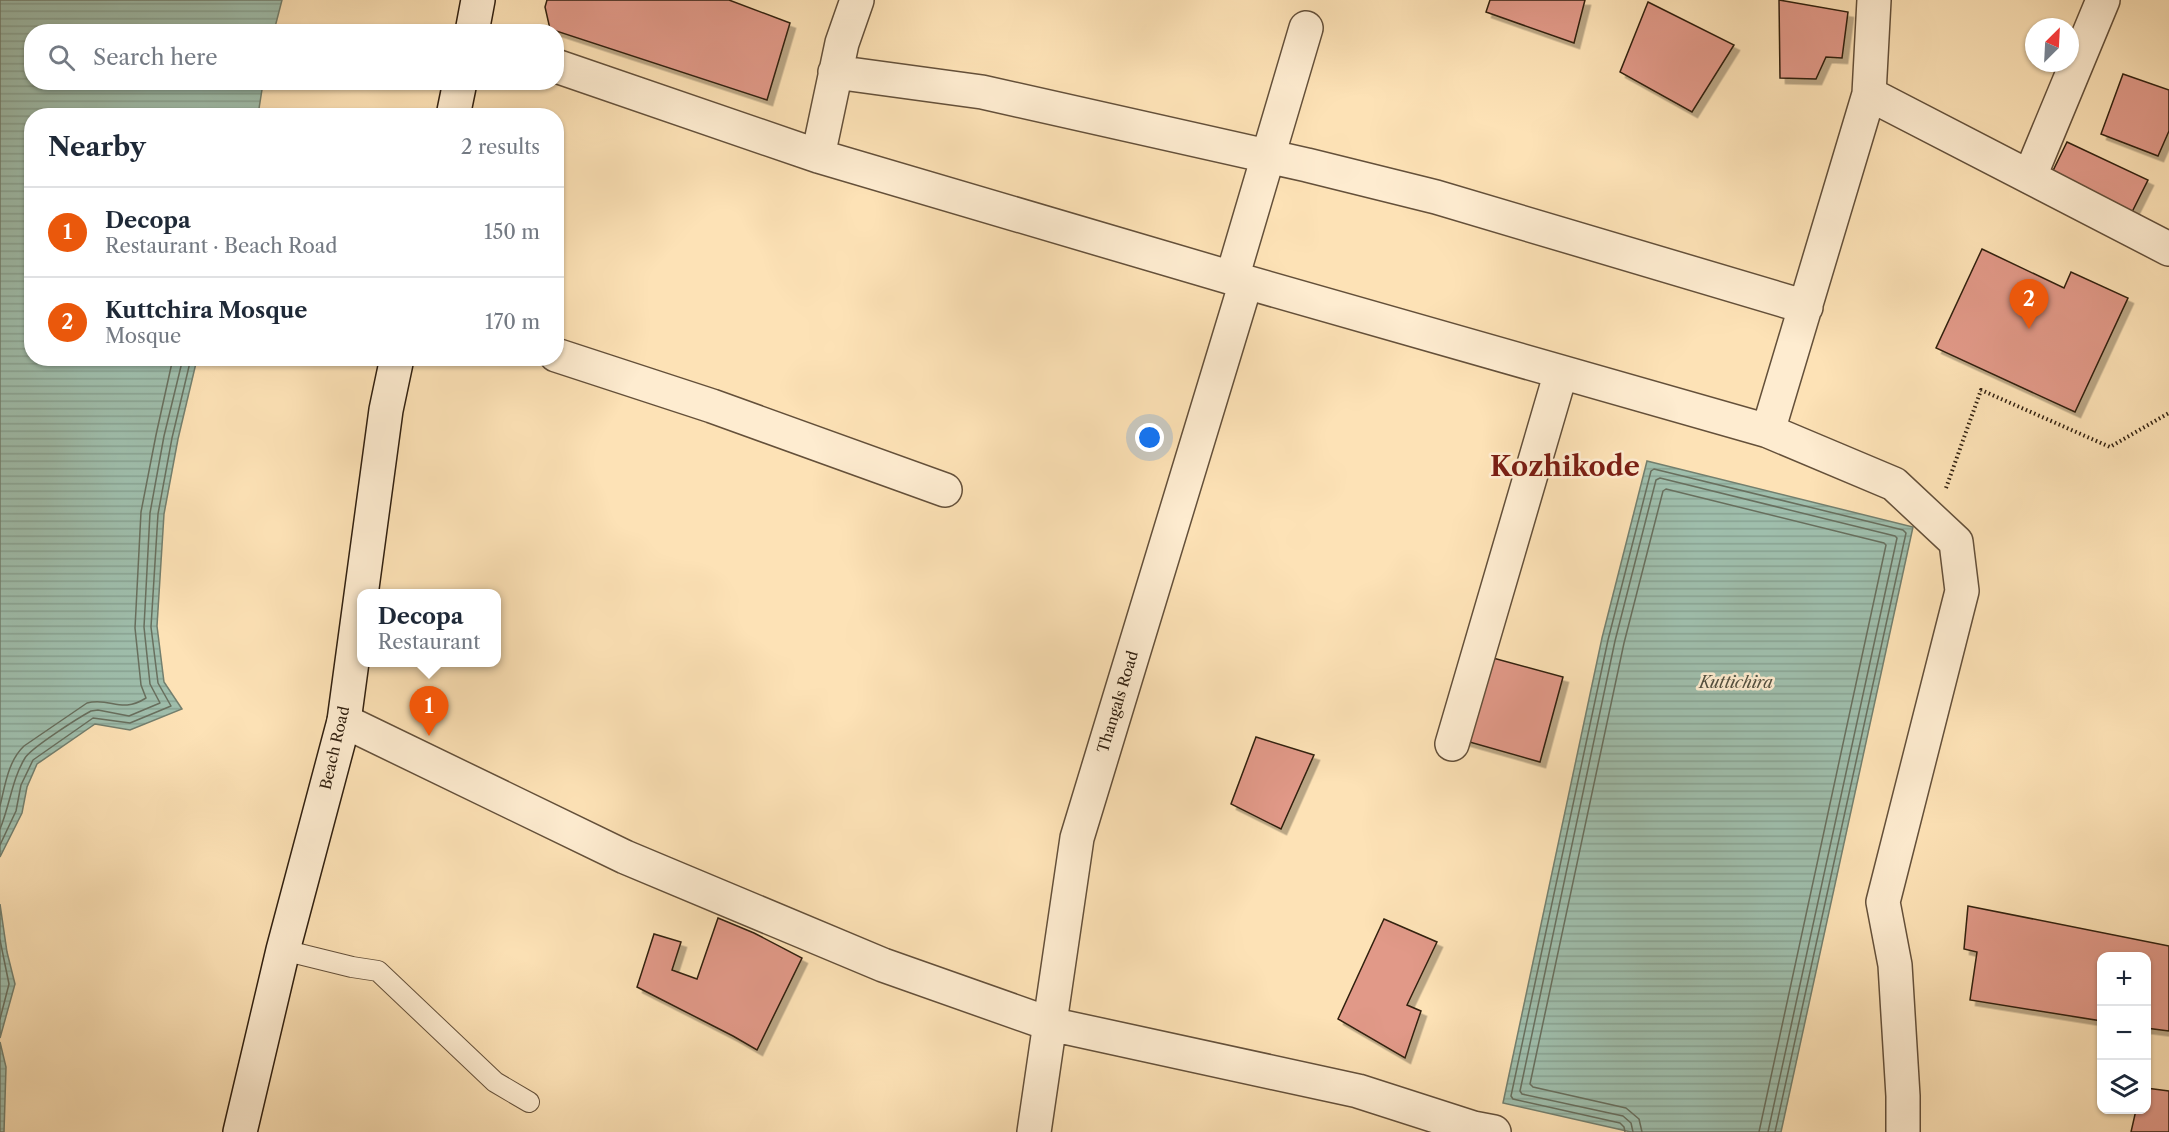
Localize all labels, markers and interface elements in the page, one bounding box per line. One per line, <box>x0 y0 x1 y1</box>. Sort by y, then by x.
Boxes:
north arrow <box>2025 18 2079 72</box>
search box <box>24 24 564 90</box>
icon: search <box>45 41 78 74</box>
text: Search here <box>93 44 218 71</box>
text: Nearby <box>48 131 146 163</box>
text: 2 results <box>461 135 540 159</box>
text: Decopa <box>105 207 191 234</box>
text: 1 <box>63 220 72 244</box>
text: 150 m <box>484 220 540 244</box>
text: Restaurant · Beach Road <box>105 234 338 258</box>
pin: 2 <box>2010 280 2048 329</box>
text: Kuttchira Mosque <box>105 297 307 324</box>
text: 2 <box>62 310 73 334</box>
text: 170 m <box>485 310 540 334</box>
text: Mosque <box>105 324 181 348</box>
your location <box>1135 423 1164 452</box>
district label: Kozhikode <box>1490 450 1640 483</box>
popup <box>357 589 501 667</box>
text: Decopa <box>378 603 463 630</box>
text: Restaurant <box>378 630 480 654</box>
street label: Thangals Road <box>1093 648 1142 755</box>
water label: Kuttichira <box>1697 672 1773 692</box>
pin: 1 <box>410 686 448 736</box>
street label: Beach Road <box>316 704 353 792</box>
map controls <box>2097 952 2151 1114</box>
button: + <box>2097 952 2151 1006</box>
button: − <box>2097 1006 2151 1060</box>
button: layers <box>2097 1060 2151 1114</box>

